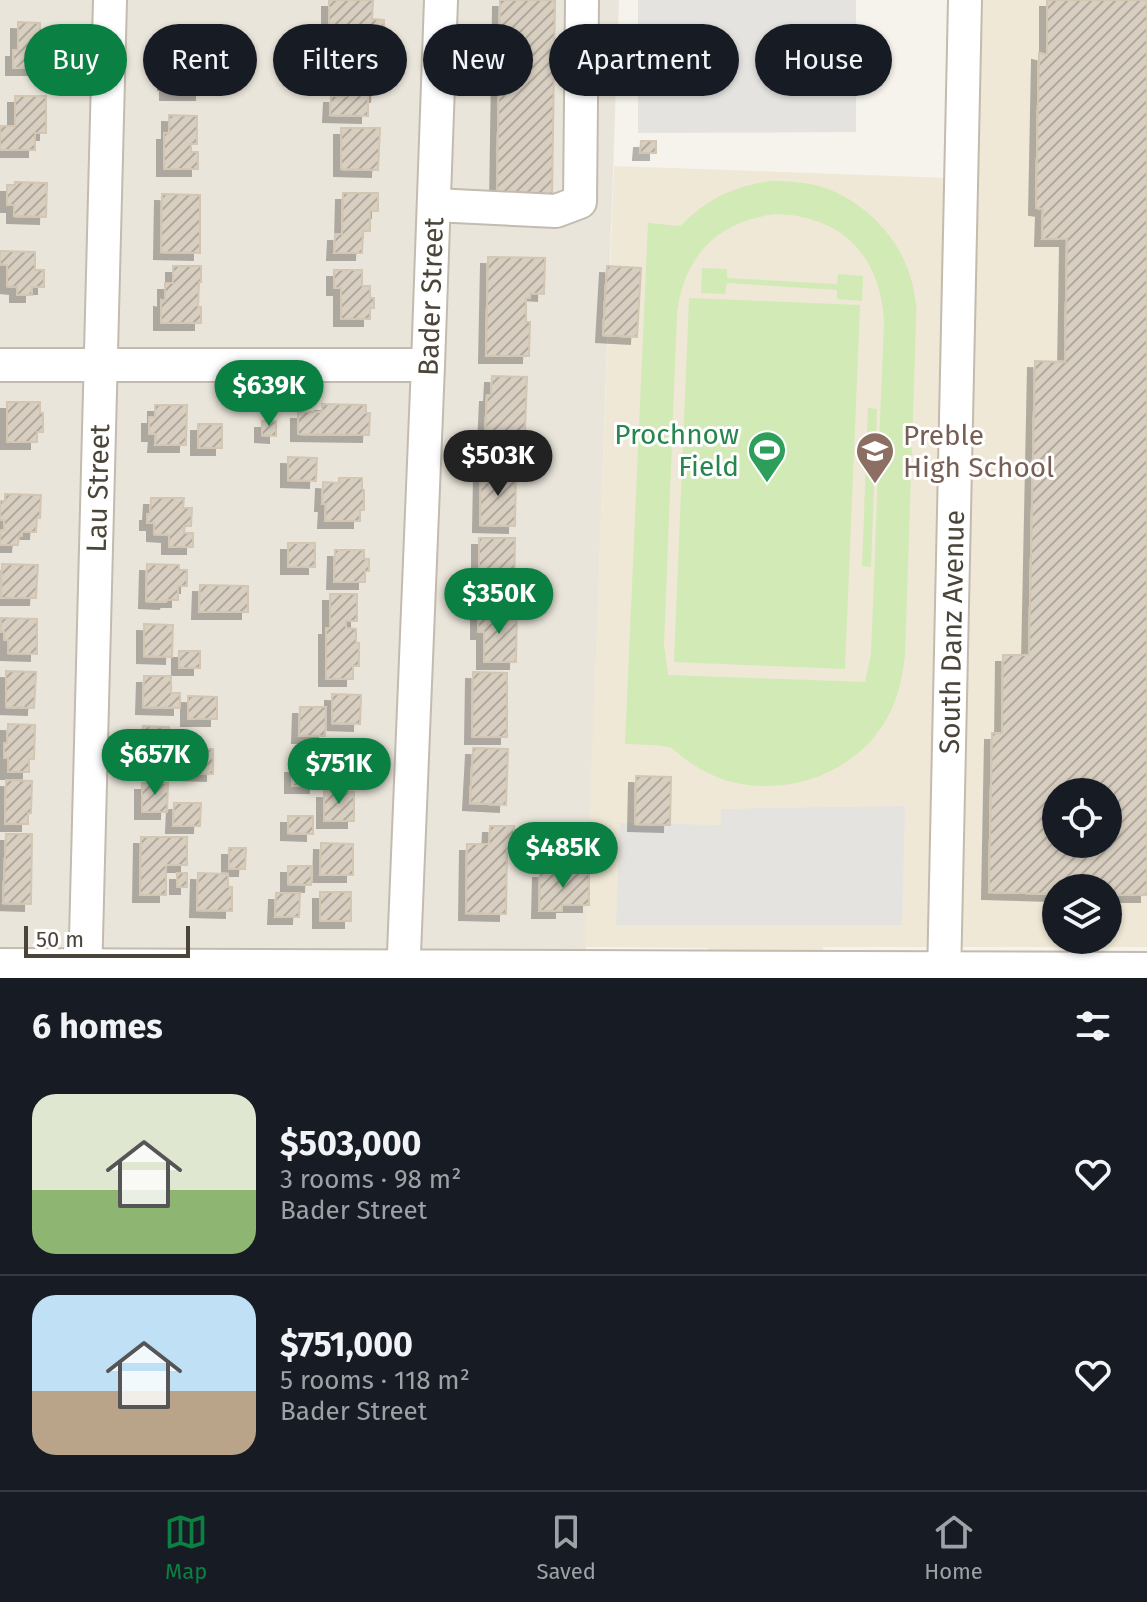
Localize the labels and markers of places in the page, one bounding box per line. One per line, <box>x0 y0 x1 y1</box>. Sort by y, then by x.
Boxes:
pin: $639K <box>213 360 325 428</box>
place label: Prochnow Field <box>614 418 739 483</box>
place label: Preble High School <box>903 419 1054 484</box>
sports icon: Prochnow Field <box>746 429 788 484</box>
pin: $503K <box>442 430 554 498</box>
school or university icon: Preble High School <box>854 430 896 485</box>
pin: $350K <box>443 568 555 636</box>
pin: $657K <box>99 729 211 797</box>
pin: $751K <box>283 738 395 806</box>
pin: $485K <box>507 822 619 890</box>

